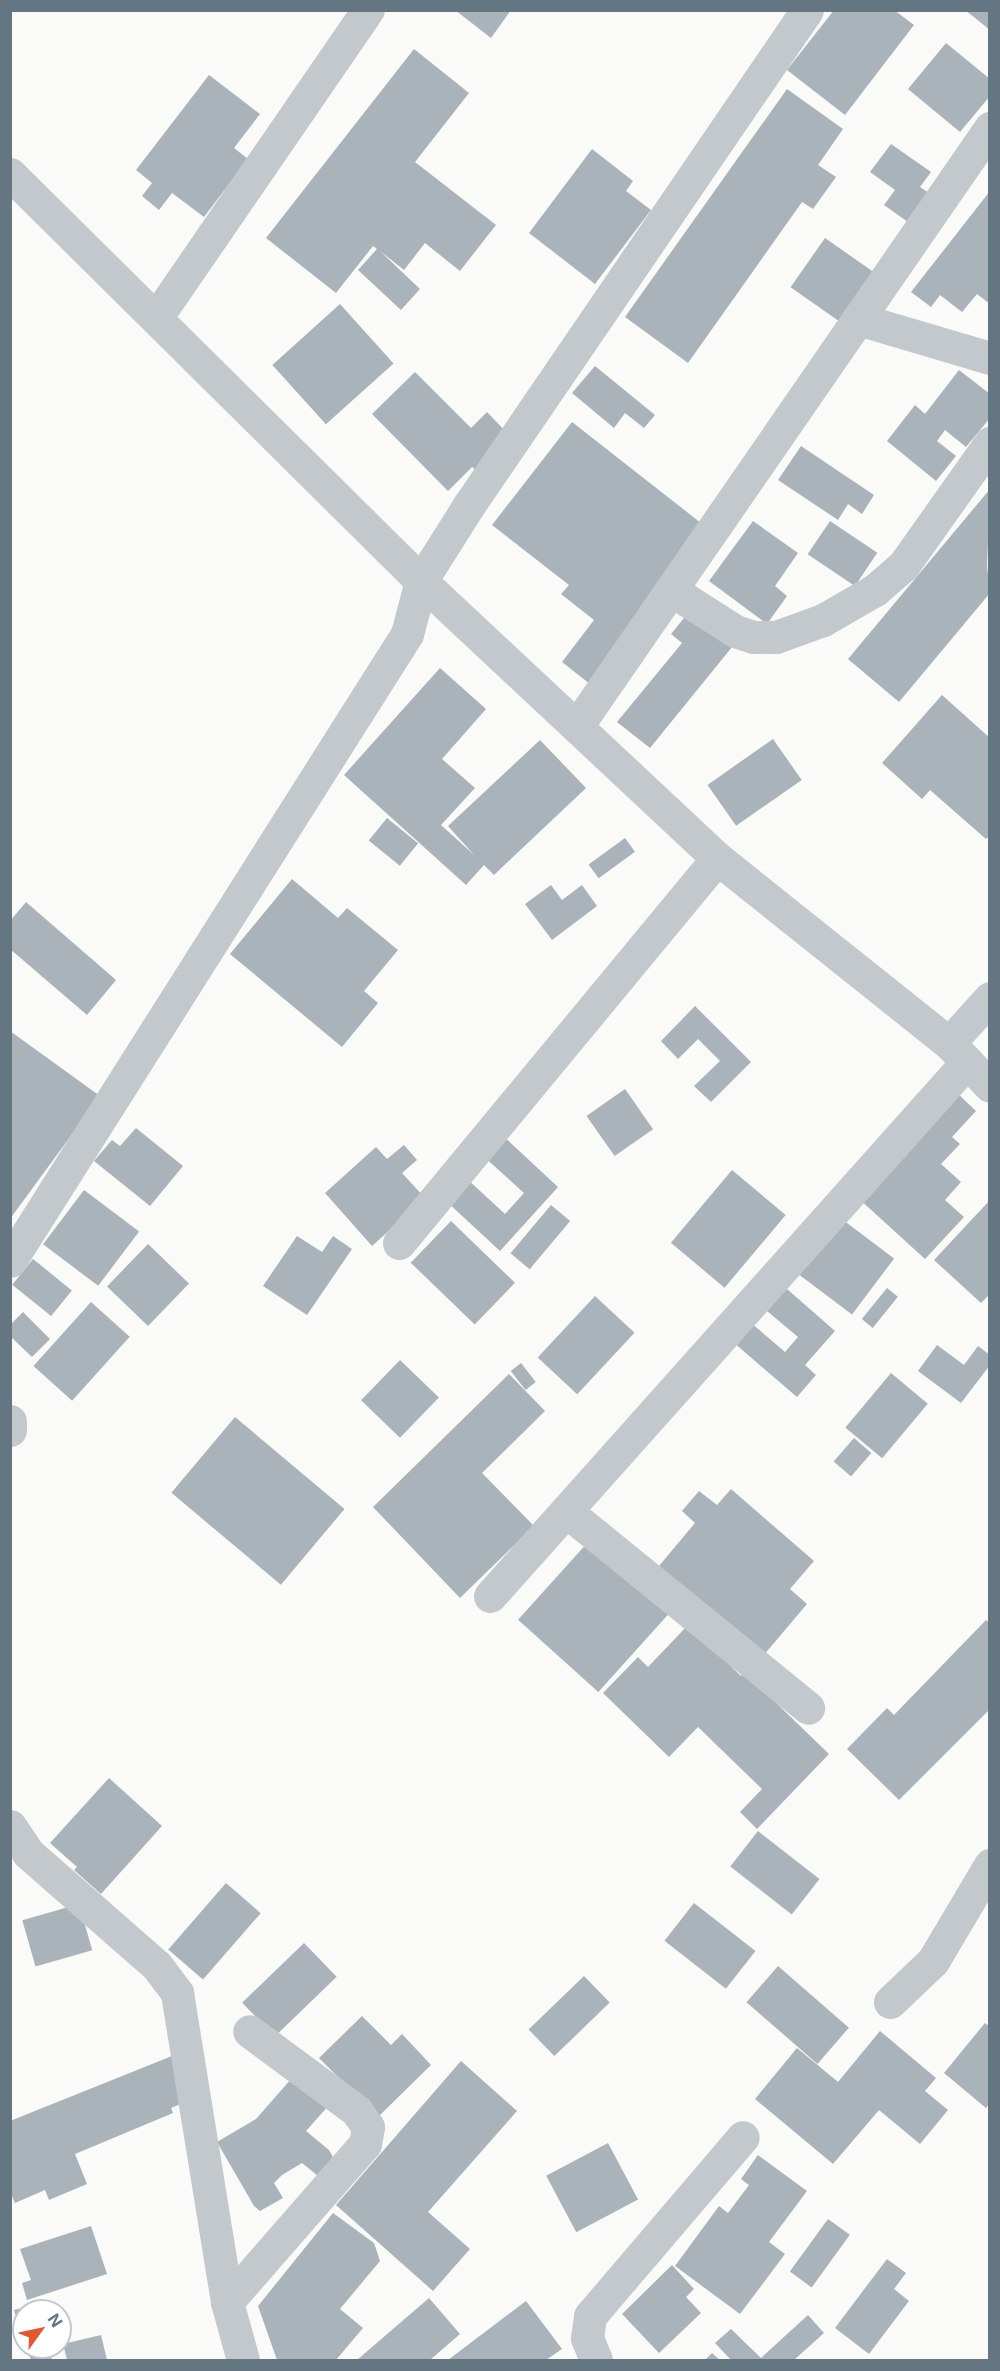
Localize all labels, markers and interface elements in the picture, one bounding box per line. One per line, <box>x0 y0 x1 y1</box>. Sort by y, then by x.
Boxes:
north arrow <box>12 2299 72 2359</box>
text: N <box>44 2310 67 2331</box>

